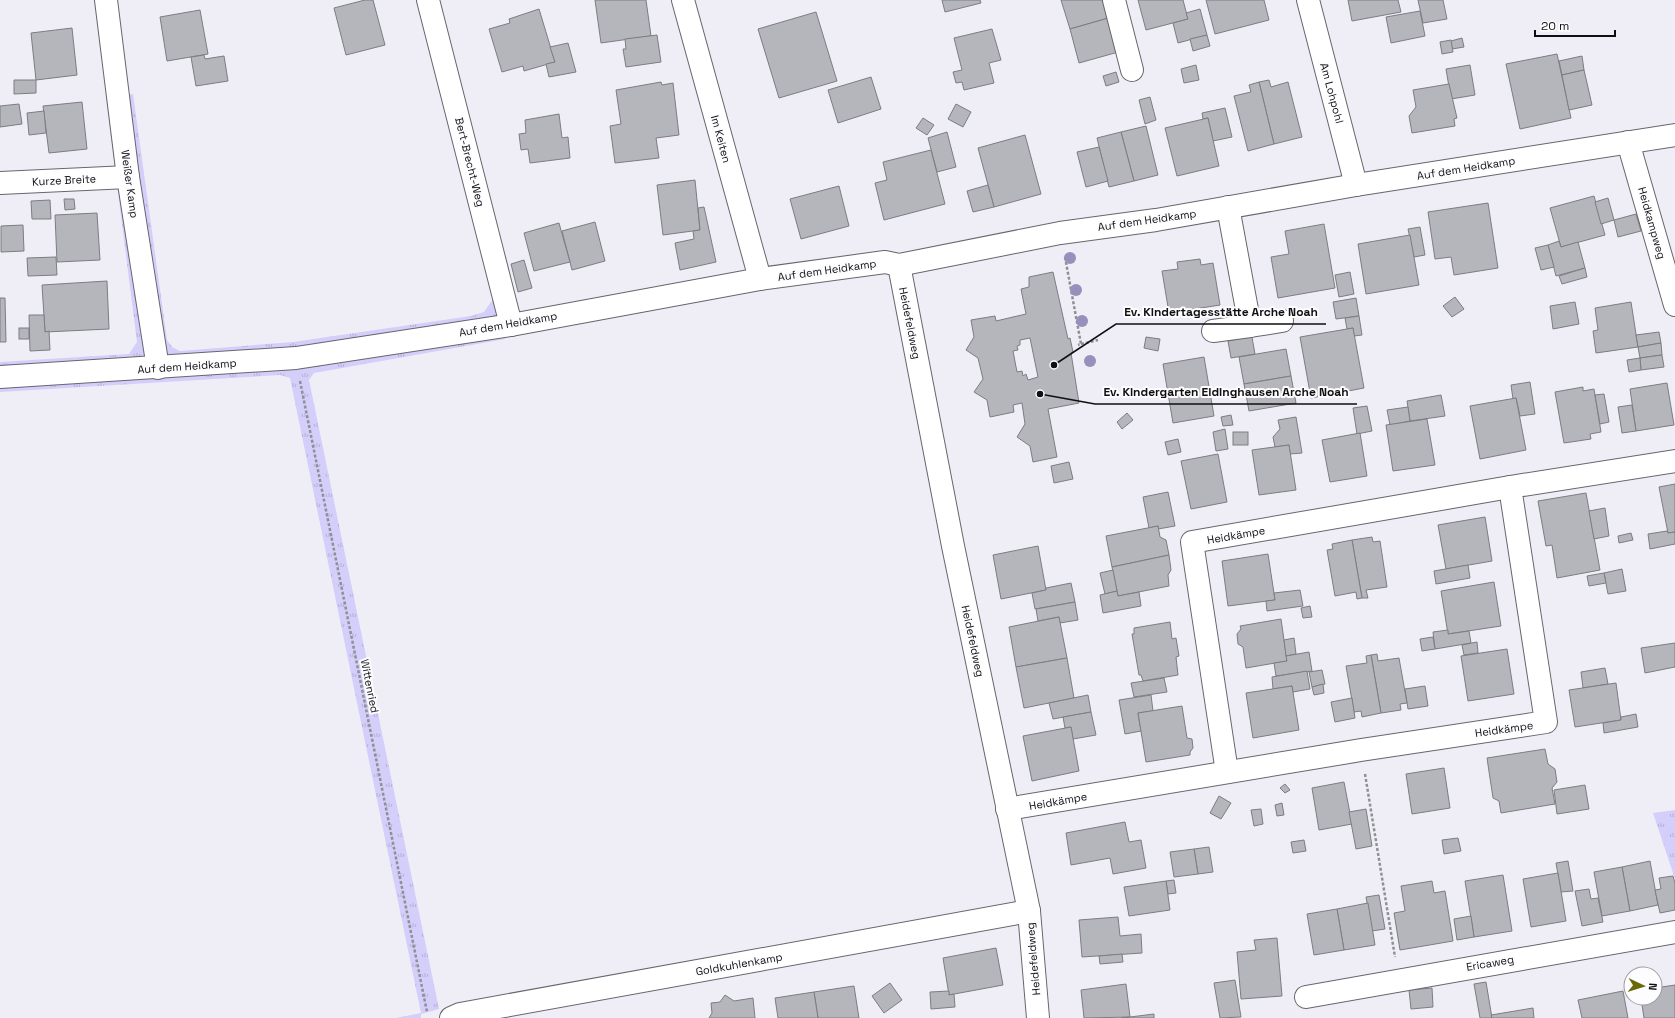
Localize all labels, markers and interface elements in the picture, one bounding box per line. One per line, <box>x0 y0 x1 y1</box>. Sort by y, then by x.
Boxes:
scale bar <box>1535 12 1615 38</box>
text: 20 m <box>1541 18 1569 34</box>
street label: Am Lohpohl <box>1317 61 1347 125</box>
street label: Im Keiten <box>708 114 734 164</box>
street label: Bert-Brecht-Weg <box>452 116 488 208</box>
street label: Weißer Kamp <box>118 149 142 219</box>
street label: Auf dem Heidkamp <box>1416 153 1516 183</box>
street label: Kurze Breite <box>32 171 96 189</box>
street label: Heidkampweg <box>1635 185 1669 261</box>
street label: Auf dem Heidkamp <box>1097 206 1197 234</box>
street label: Auf dem Heidkamp <box>777 256 877 284</box>
street label: Heidefeldweg <box>896 286 924 360</box>
callout: Ev. Kindertagesstätte Arche Noah <box>1116 300 1326 324</box>
text: Ev. Kindertagesstätte Arche Noah <box>1124 304 1318 320</box>
street label: Auf dem Heidkamp <box>458 308 558 340</box>
street label: Auf dem Heidkamp <box>137 356 237 376</box>
callout: Ev. Kindergarten Eidinghausen Arche Noah <box>1095 380 1357 404</box>
text: Ev. Kindergarten Eidinghausen Arche Noah <box>1103 384 1349 400</box>
street label: Heidkämpe <box>1206 523 1266 547</box>
street label: Heidefeldweg <box>959 604 987 678</box>
street label: Wittenried <box>358 658 382 714</box>
street label: Heidkämpe <box>1474 718 1534 740</box>
street label: Heidkämpe <box>1028 789 1088 813</box>
street label: Heidefeldweg <box>1023 922 1043 996</box>
street label: Goldkuhlenkamp <box>695 949 783 979</box>
street label: Ericaweg <box>1465 952 1515 974</box>
north arrow <box>1623 966 1663 1006</box>
text: N <box>1646 983 1660 991</box>

